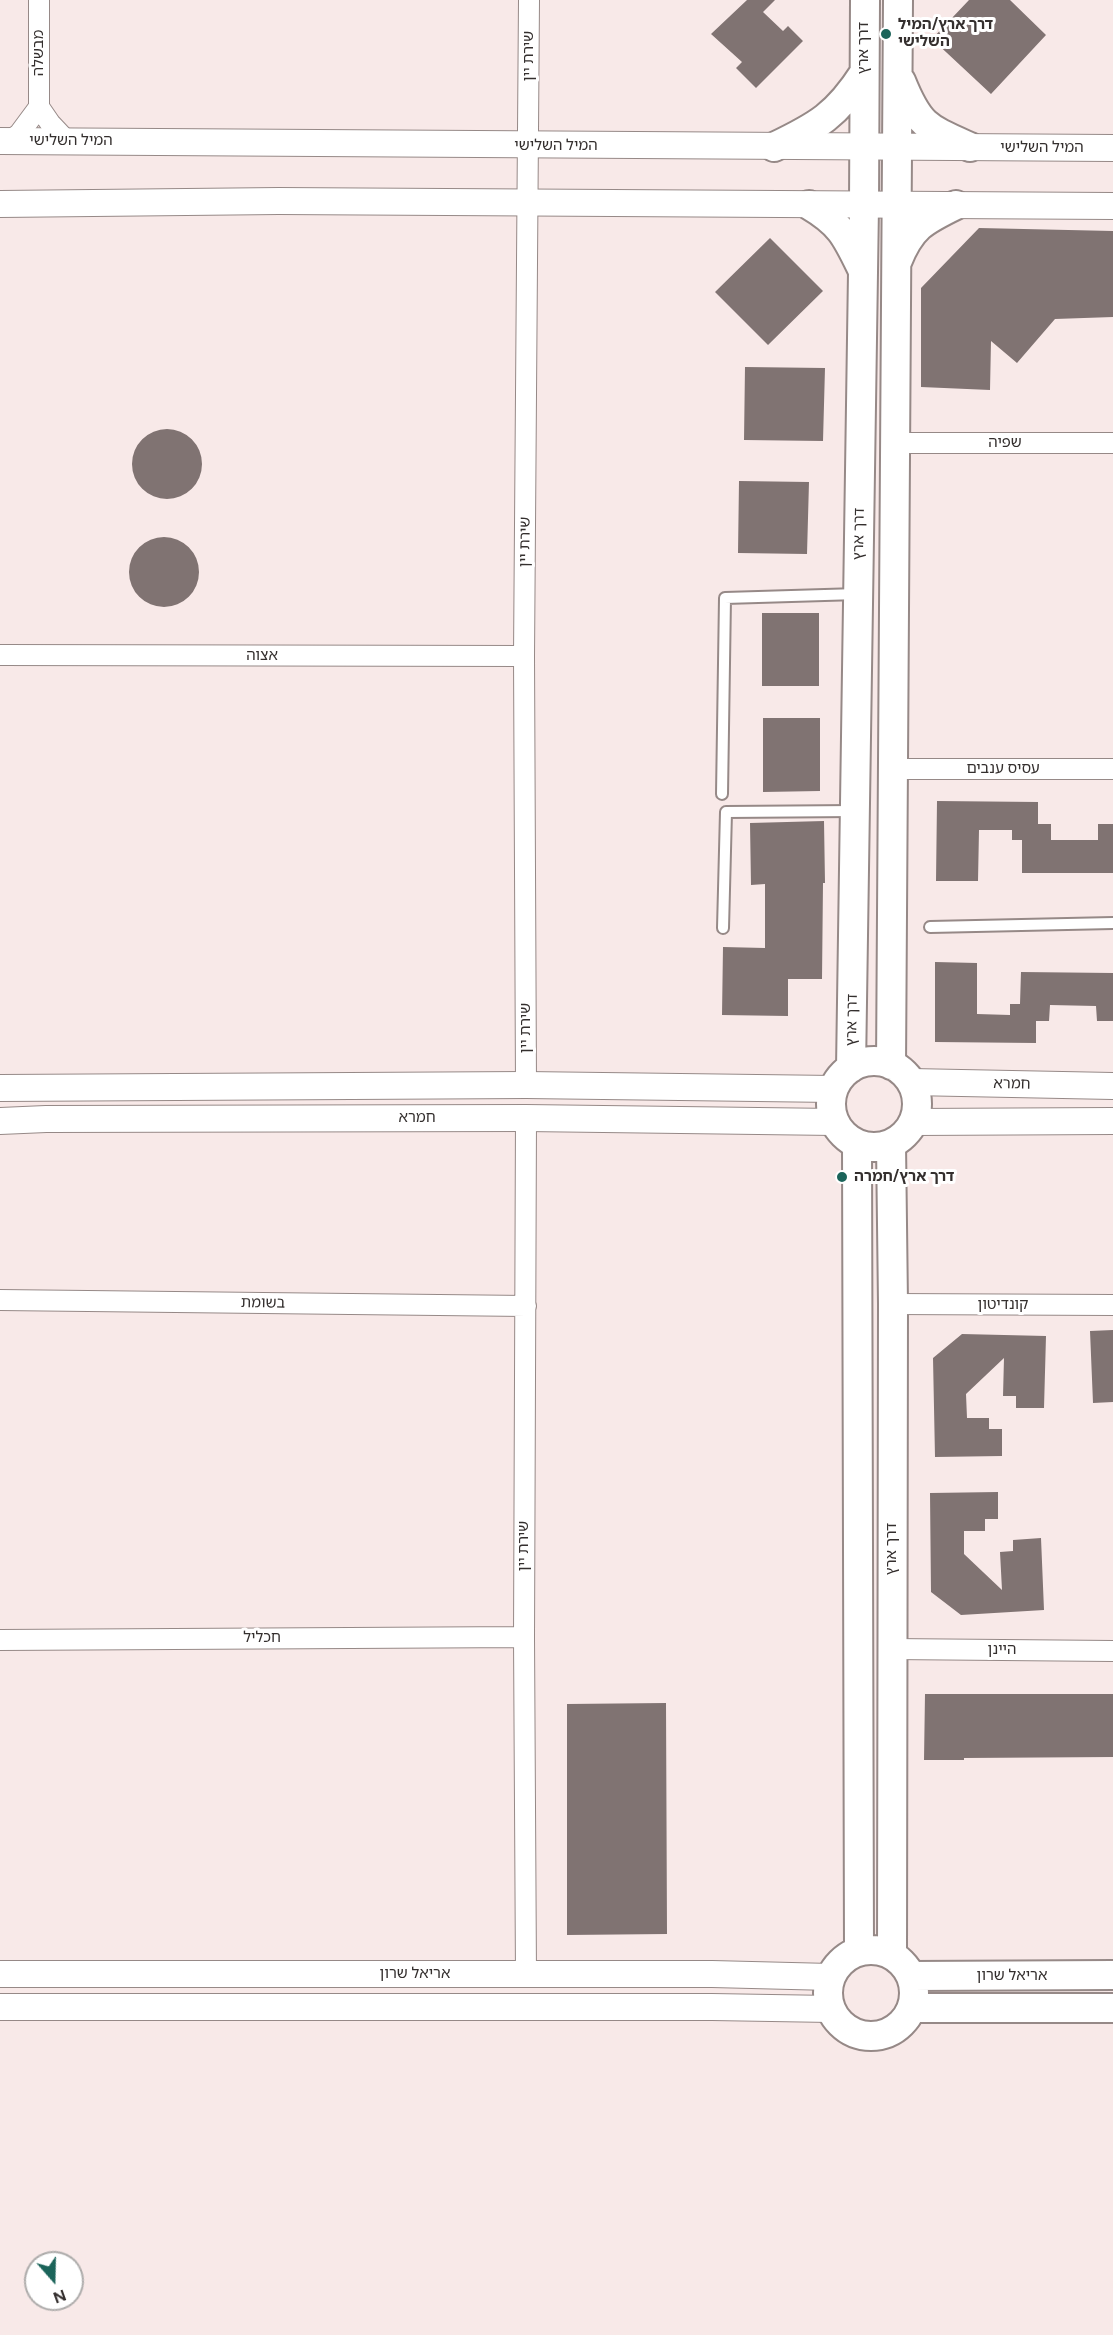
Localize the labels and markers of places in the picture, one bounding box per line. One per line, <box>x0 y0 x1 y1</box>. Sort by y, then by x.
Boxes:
place label: דרך ארץ/המיל השלישי <box>898 16 993 51</box>
marker: דרך ארץ/המיל השלישי <box>879 27 893 41</box>
place label: דרך ארץ/חמרה <box>854 1168 954 1186</box>
marker: דרך ארץ/חמרה <box>835 1170 849 1184</box>

